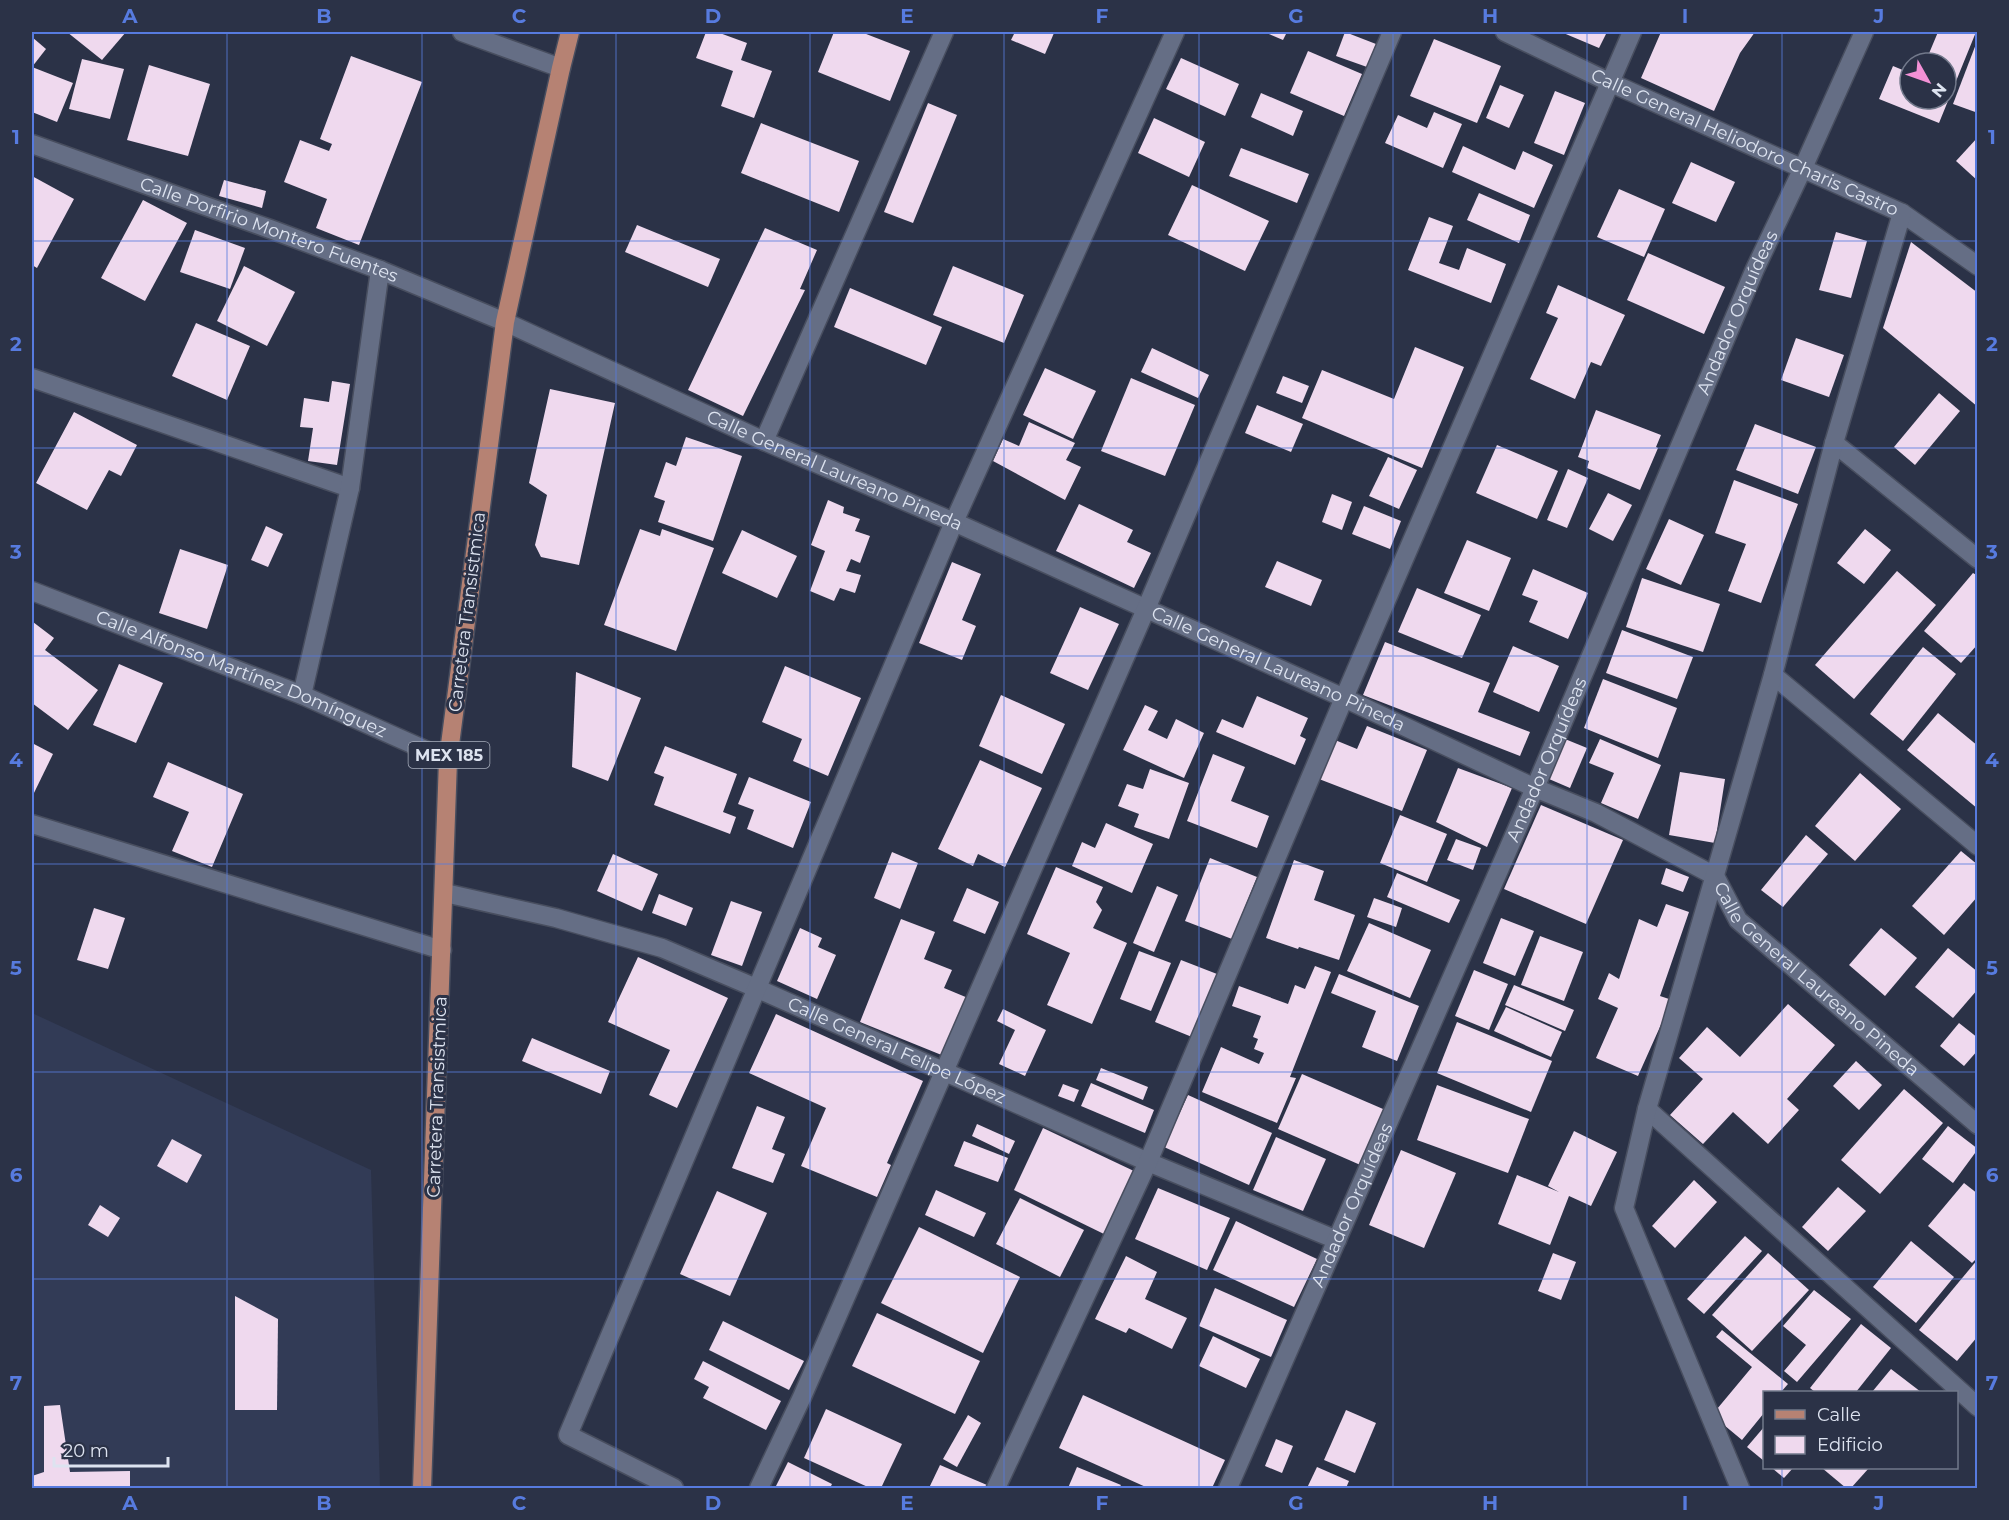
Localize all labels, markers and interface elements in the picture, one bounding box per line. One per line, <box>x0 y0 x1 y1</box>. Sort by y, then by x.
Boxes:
text: A <box>121 4 138 28</box>
text: B <box>316 4 332 28</box>
text: C <box>512 4 527 28</box>
text: D <box>705 4 721 28</box>
text: E <box>900 4 914 28</box>
text: F <box>1096 4 1109 28</box>
text: G <box>1288 4 1304 28</box>
text: H <box>1482 4 1498 28</box>
text: I <box>1682 4 1688 28</box>
text: J <box>1873 4 1884 28</box>
north arrow <box>1898 51 1958 111</box>
street label: Calle General Heliodoro Charis Castro <box>1587 64 1902 221</box>
text: N <box>1928 79 1951 101</box>
text: 1 <box>12 125 20 149</box>
text: 1 <box>1988 125 1996 149</box>
street label: Calle Porfirio Montero Fuentes <box>137 172 402 287</box>
street label: Andador Orquídeas <box>1692 227 1783 398</box>
text: 2 <box>10 332 22 356</box>
text: 2 <box>1986 332 1998 356</box>
street label: Calle General Laureano Pineda <box>703 405 966 535</box>
street label: Carretera Transistmica <box>444 511 490 713</box>
text: 3 <box>9 540 22 564</box>
text: 3 <box>1985 540 1998 564</box>
street label: Calle General Laureano Pineda <box>1148 602 1409 736</box>
street label: Calle Alfonso Martínez Domínguez <box>93 606 390 742</box>
street label: Andador Orquídeas <box>1502 674 1592 845</box>
road number: MEX 185 <box>408 742 490 768</box>
text: 4 <box>9 748 23 772</box>
text: 4 <box>1985 748 1999 772</box>
street label: Calle General Laureano Pineda <box>1709 878 1924 1081</box>
text: 5 <box>10 956 22 980</box>
text: 5 <box>1986 956 1998 980</box>
street label: Calle General Felipe López <box>784 992 1009 1108</box>
street label: Carretera Transistmica <box>422 996 452 1198</box>
street label: Andador Orquídeas <box>1307 1119 1398 1290</box>
text: 6 <box>10 1163 23 1187</box>
text: 6 <box>1986 1163 1999 1187</box>
text: 7 <box>10 1371 22 1395</box>
text: 7 <box>1986 1371 1998 1395</box>
legend <box>1763 1391 1958 1469</box>
text: Calle <box>1817 1404 1861 1426</box>
scale bar <box>54 1430 168 1468</box>
text: Edificio <box>1817 1434 1883 1456</box>
text: 20 m <box>63 1440 109 1462</box>
text: A <box>121 1491 138 1515</box>
text: B <box>316 1491 332 1515</box>
text: C <box>512 1491 527 1515</box>
text: D <box>705 1491 721 1515</box>
text: E <box>900 1491 914 1515</box>
text: F <box>1096 1491 1109 1515</box>
text: G <box>1288 1491 1304 1515</box>
text: H <box>1482 1491 1498 1515</box>
text: I <box>1682 1491 1688 1515</box>
text: J <box>1873 1491 1884 1515</box>

